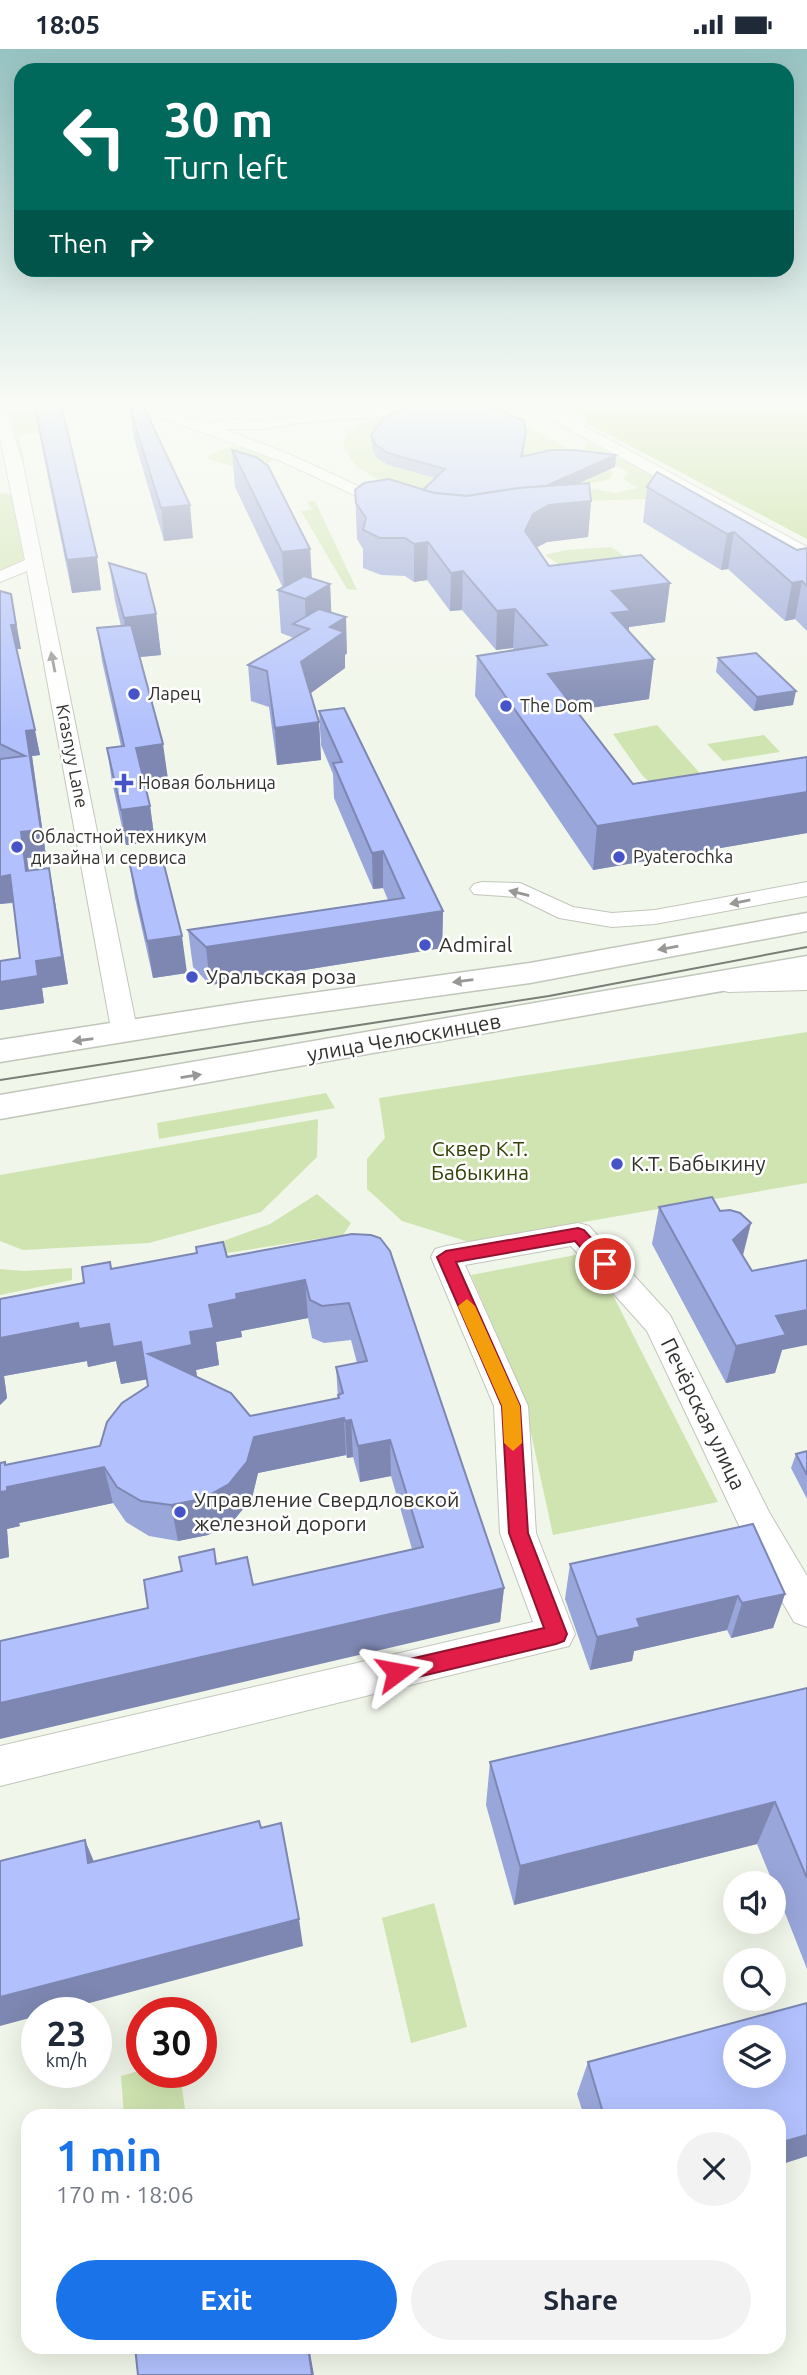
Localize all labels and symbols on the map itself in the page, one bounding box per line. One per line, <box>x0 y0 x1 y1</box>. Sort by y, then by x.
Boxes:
one-way arrow <box>48 651 59 673</box>
place label: Ларец <box>148 683 201 703</box>
marker: Ларец <box>126 686 142 702</box>
place label: The Dom <box>520 695 593 715</box>
marker: The Dom <box>498 698 514 714</box>
street label: Krasnyy Lane <box>53 702 93 809</box>
place label: Новая больница <box>138 772 276 792</box>
marker: Новая больница <box>116 775 132 791</box>
place label: Областной техникум дизайна и сервиса <box>31 826 207 867</box>
marker: Областной техникум дизайна и сервиса <box>9 839 25 855</box>
place label: Pyaterochka <box>633 846 733 866</box>
marker: Pyaterochka <box>611 849 627 865</box>
one-way arrow <box>508 887 530 898</box>
one-way arrow <box>729 896 751 907</box>
place label: Admiral <box>439 932 512 956</box>
marker: Admiral <box>417 937 433 953</box>
one-way arrow <box>657 943 679 954</box>
place label: Уральская роза <box>206 964 357 988</box>
marker: Уральская роза <box>184 969 200 985</box>
one-way arrow <box>451 976 473 987</box>
street label: улица Челюскинцев <box>305 1008 503 1066</box>
one-way arrow <box>72 1034 94 1045</box>
one-way arrow <box>180 1070 202 1081</box>
park label: Сквер К.Т. Бабыкина <box>431 1136 529 1184</box>
place label: К.Т. Бабыкину <box>631 1151 766 1175</box>
marker: К.Т. Бабыкину <box>609 1156 625 1172</box>
pin <box>575 1234 635 1294</box>
street label: Печёрская улица <box>657 1334 751 1493</box>
place label: Управление Свердловской железной дороги <box>194 1487 459 1535</box>
marker: Управление Свердловской железной дороги <box>172 1504 188 1520</box>
position arrow <box>360 1635 434 1709</box>
speed limit sign: 30 <box>126 1997 217 2088</box>

